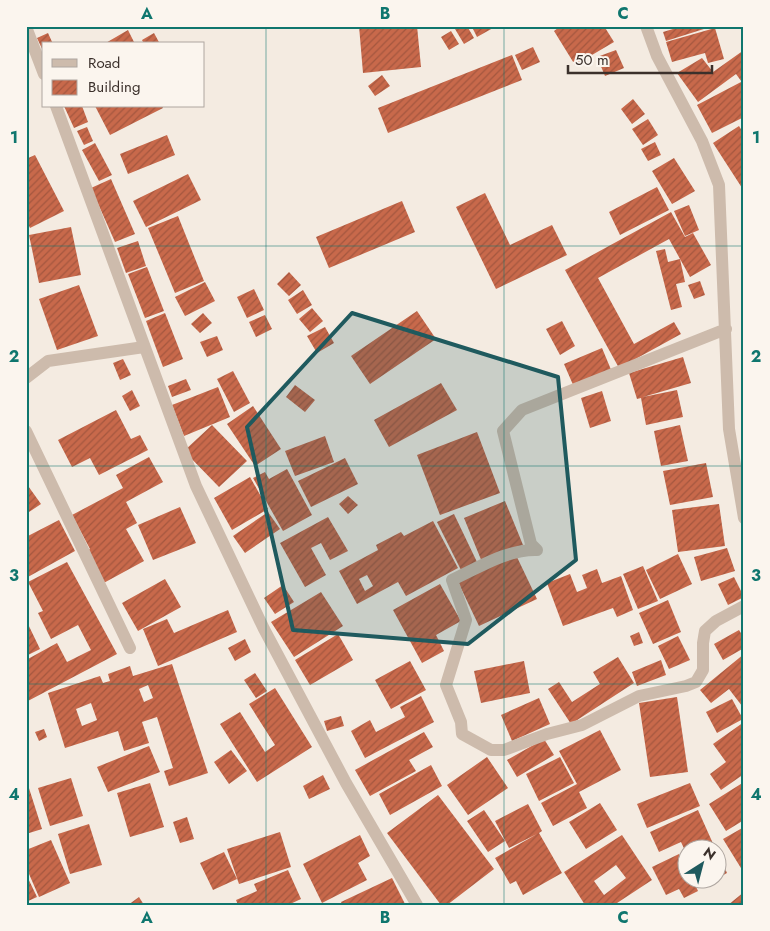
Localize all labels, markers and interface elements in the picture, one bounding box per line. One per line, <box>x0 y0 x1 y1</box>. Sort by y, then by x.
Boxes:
text: A <box>140 2 153 25</box>
text: B <box>380 2 390 25</box>
text: C <box>617 2 629 25</box>
legend <box>42 42 205 108</box>
scale bar <box>568 42 711 74</box>
text: 50 m <box>575 49 609 71</box>
text: Road <box>88 52 120 74</box>
text: Building <box>88 76 140 98</box>
text: 1 <box>10 126 18 149</box>
text: 1 <box>752 126 760 149</box>
text: 2 <box>9 345 19 368</box>
text: 2 <box>751 345 761 368</box>
text: 3 <box>9 564 19 587</box>
text: 3 <box>751 564 761 587</box>
text: 4 <box>8 783 20 806</box>
text: 4 <box>750 783 762 806</box>
north arrow <box>678 838 728 888</box>
text: N <box>699 842 720 865</box>
text: A <box>140 906 153 929</box>
text: B <box>380 906 390 929</box>
text: C <box>617 906 629 929</box>

